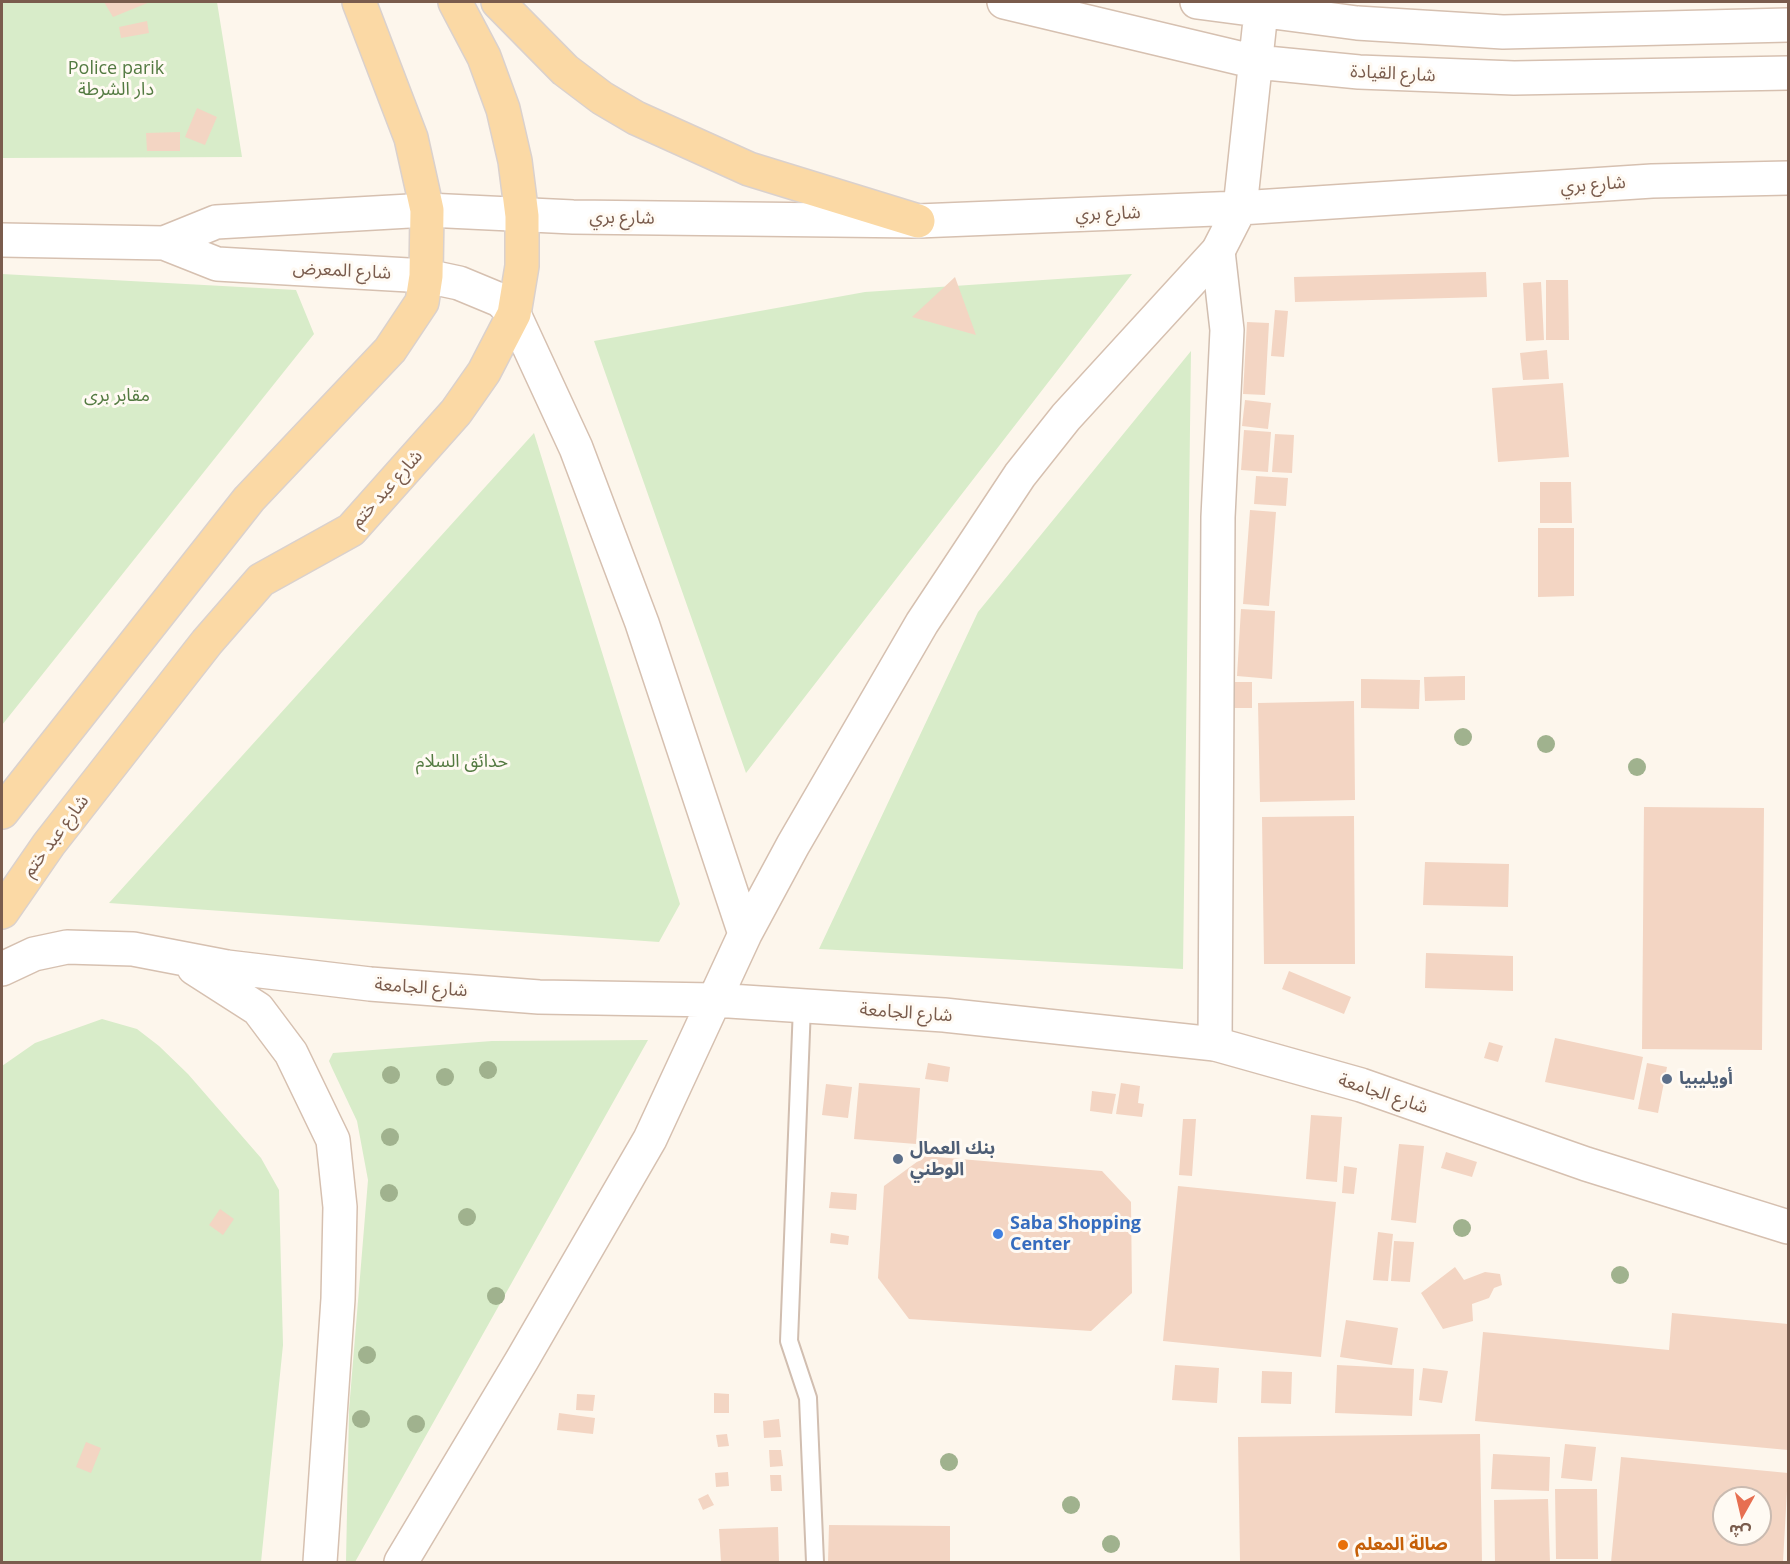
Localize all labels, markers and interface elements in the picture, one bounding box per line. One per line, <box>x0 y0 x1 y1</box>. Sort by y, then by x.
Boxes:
park label: Police parik دار الشرطة <box>68 58 164 100</box>
street label: شارع القيادة <box>1350 61 1436 87</box>
street label: شارع بري <box>1560 172 1626 198</box>
street label: شارع بري <box>1075 202 1141 226</box>
street label: شارع بري <box>589 207 655 229</box>
street label: شارع المعرض <box>292 258 392 284</box>
park label: مقابر برى <box>84 385 150 407</box>
street label: شارع عبد ختم <box>347 446 427 532</box>
park label: حدائق السلام <box>416 751 508 773</box>
street label: شارع عبد ختم <box>18 791 94 881</box>
street label: شارع الجامعة <box>374 974 468 1002</box>
street label: شارع الجامعة <box>859 999 953 1027</box>
place label: أويليبيا <box>1679 1068 1733 1090</box>
street label: شارع الجامعة <box>1335 1069 1431 1119</box>
marker: أويليبيا <box>1660 1072 1674 1086</box>
place label: بنك العمال الوطني <box>910 1138 995 1180</box>
marker: بنك العمال الوطني <box>891 1152 905 1166</box>
place label: Saba Shopping Center <box>1010 1213 1141 1256</box>
marker: Saba Shopping Center <box>991 1227 1005 1241</box>
north arrow <box>1712 1486 1772 1546</box>
text: ش <box>1727 1519 1752 1544</box>
place label: صالة المعلم <box>1355 1534 1448 1556</box>
marker: صالة المعلم <box>1336 1538 1350 1552</box>

